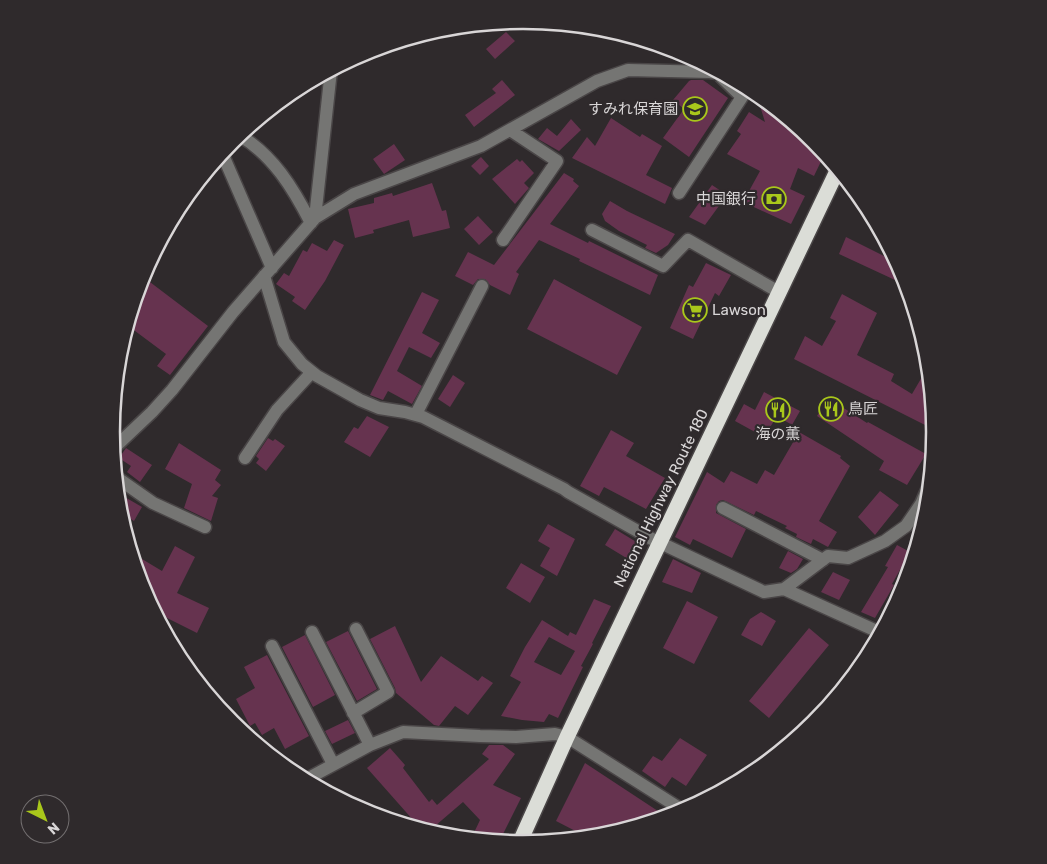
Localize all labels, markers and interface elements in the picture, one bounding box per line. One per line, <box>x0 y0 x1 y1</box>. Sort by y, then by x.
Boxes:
school or university icon: すみれ保育園 <box>682 96 708 122</box>
place label: すみれ保育園 <box>588 100 678 118</box>
bank icon: 中国銀行 <box>761 186 787 212</box>
place label: 中国銀行 <box>696 190 756 208</box>
supermarket icon: Lawson <box>682 297 708 323</box>
place label: Lawson <box>712 301 766 319</box>
restaurant icon: 鳥匠 <box>818 396 844 422</box>
restaurant icon: 海の薫 <box>765 397 791 423</box>
place label: 鳥匠 <box>848 400 878 418</box>
street label: National Highway Route 180 <box>610 406 712 590</box>
place label: 海の薫 <box>755 425 801 443</box>
north arrow <box>20 794 70 844</box>
text: N <box>44 819 63 838</box>

